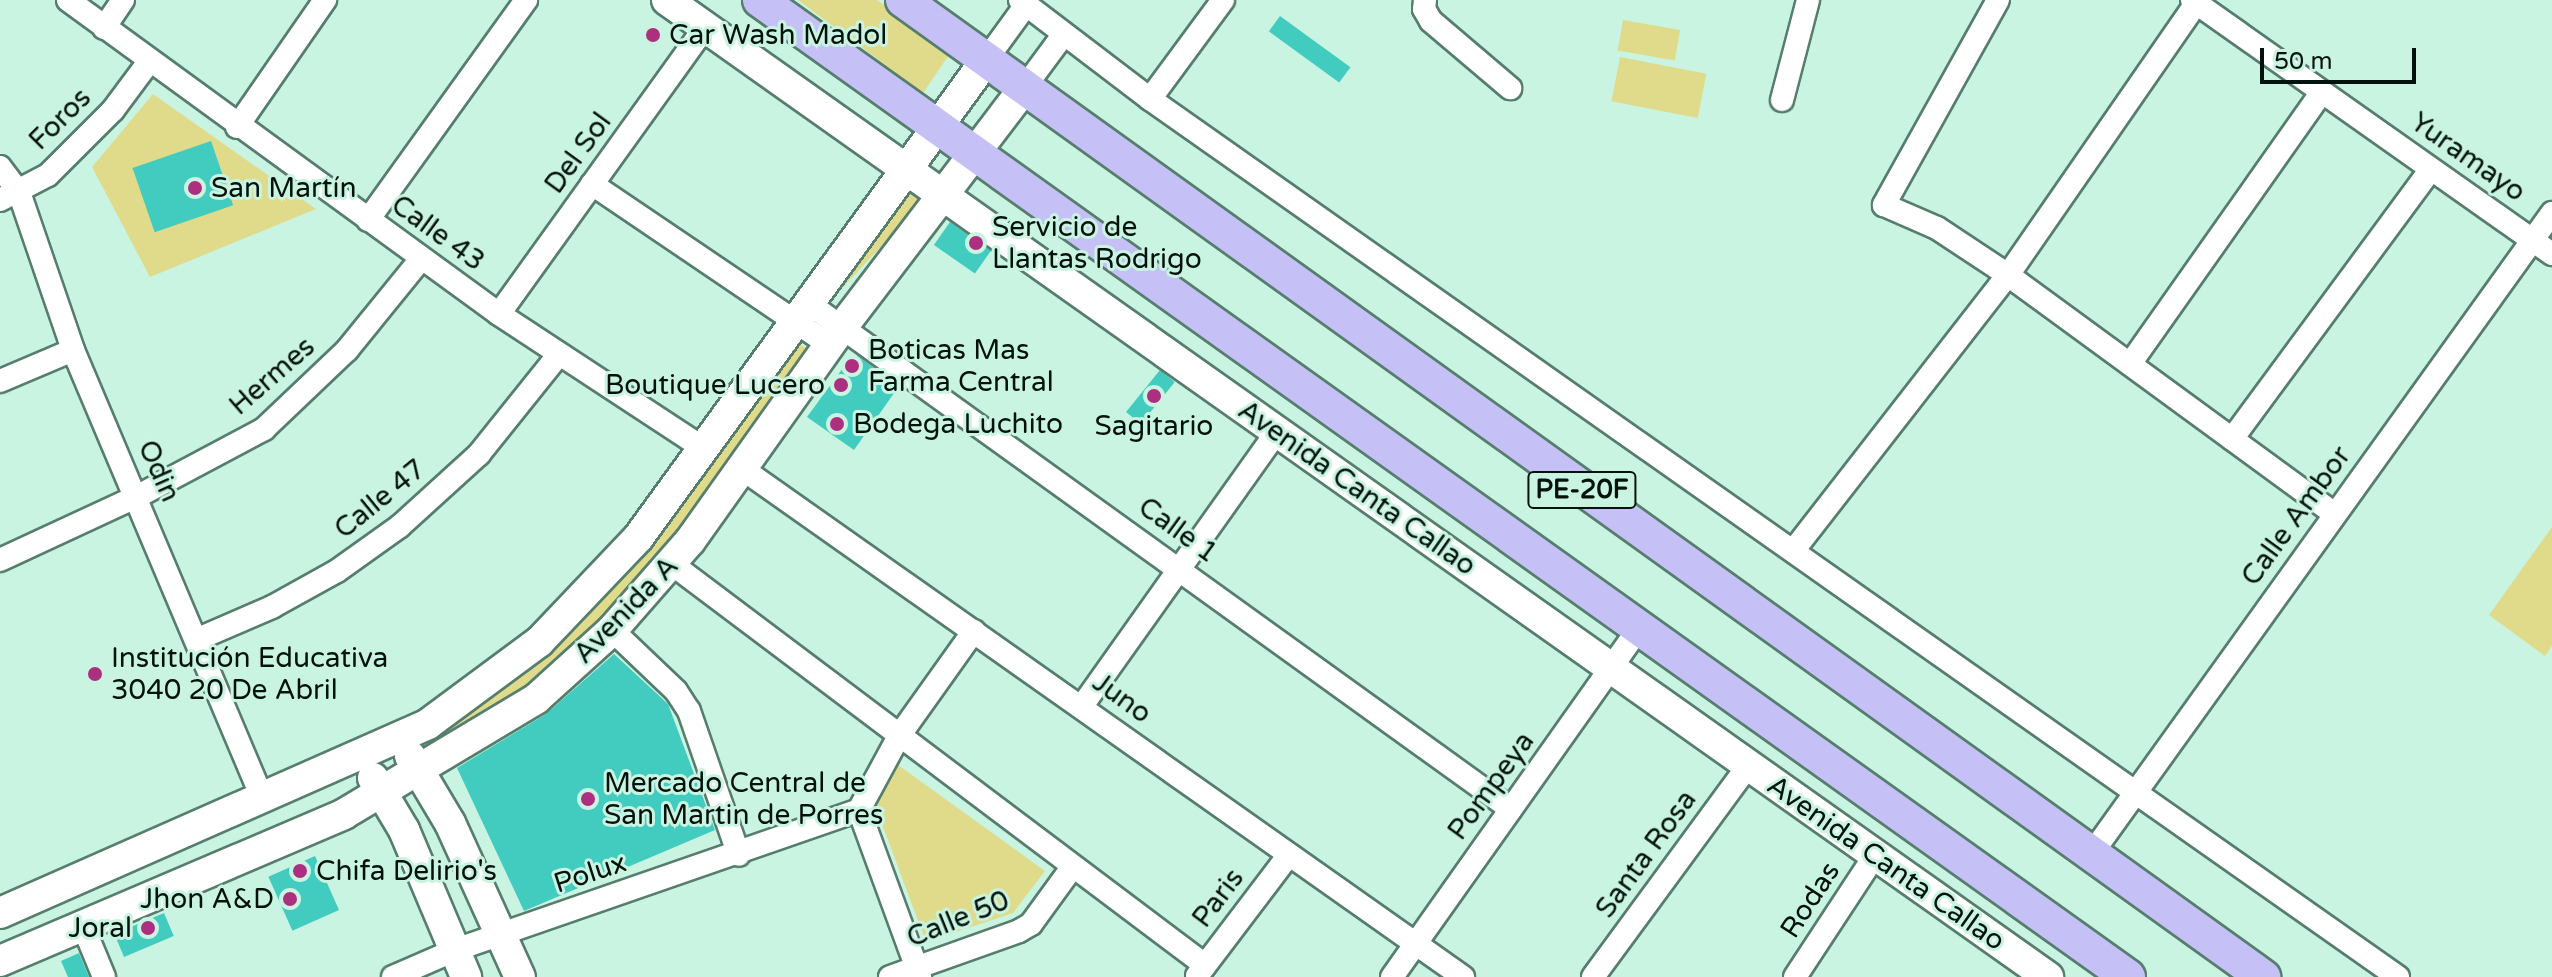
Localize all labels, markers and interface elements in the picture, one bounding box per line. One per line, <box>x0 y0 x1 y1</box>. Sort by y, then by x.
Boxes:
place label: Car Wash Madol <box>669 18 887 52</box>
marker: Car Wash Madol <box>644 26 662 44</box>
scale bar <box>2264 32 2420 82</box>
text: 50 m <box>2274 47 2332 76</box>
street label: Foros <box>22 81 98 157</box>
street label: Yuramayo <box>2404 105 2532 209</box>
street label: Del Sol <box>537 106 619 200</box>
place label: San Martín <box>211 171 357 205</box>
marker: San Martín <box>186 179 204 197</box>
street label: Calle 43 <box>385 188 491 278</box>
place label: Servicio de Llantas Rodrigo <box>992 210 1202 276</box>
marker: Servicio de Llantas Rodrigo <box>967 234 985 252</box>
street label: Hermes <box>222 330 322 422</box>
place label: Boticas Mas Farma Central <box>868 333 1054 399</box>
marker: Boticas Mas Farma Central <box>843 357 861 375</box>
place label: Boutique Lucero <box>605 368 825 402</box>
marker: Boutique Lucero <box>832 376 850 394</box>
marker: Sagitario <box>1145 387 1163 405</box>
street label: Avenida Canta Callao <box>1232 393 1482 583</box>
place label: Bodega Luchito <box>853 407 1063 441</box>
place label: Sagitario <box>1095 409 1213 443</box>
marker: Bodega Luchito <box>828 415 846 433</box>
street label: Odin <box>131 435 187 507</box>
street label: Calle Ambor <box>2234 440 2358 592</box>
street label: Calle 47 <box>328 452 432 546</box>
road number: PE-20F <box>1526 468 1638 512</box>
street label: Calle 1 <box>1132 490 1224 570</box>
street label: Avenida A <box>567 549 685 671</box>
place label: Institución Educativa 3040 20 De Abril <box>111 641 388 707</box>
marker: Institución Educativa 3040 20 De Abril <box>86 665 104 683</box>
street label: Juno <box>1086 666 1158 730</box>
street label: Pompeya <box>1441 726 1541 846</box>
place label: Mercado Central de San Martin de Porres <box>604 766 883 832</box>
street label: Avenida Canta Callao <box>1761 768 2011 958</box>
street label: Santa Rosa <box>1588 784 1704 924</box>
marker: Mercado Central de San Martin de Porres <box>579 790 597 808</box>
street label: Polux <box>549 846 631 900</box>
place label: Chifa Delirio's <box>316 854 497 888</box>
street label: Rodas <box>1773 856 1847 944</box>
marker: Chifa Delirio's <box>291 862 309 880</box>
street label: Paris <box>1185 862 1251 934</box>
place label: Jhon A&D <box>140 882 274 916</box>
street label: Calle 50 <box>902 883 1014 955</box>
marker: Jhon A&D <box>281 890 299 908</box>
place label: Joral <box>68 911 132 945</box>
marker: Joral <box>139 919 157 937</box>

